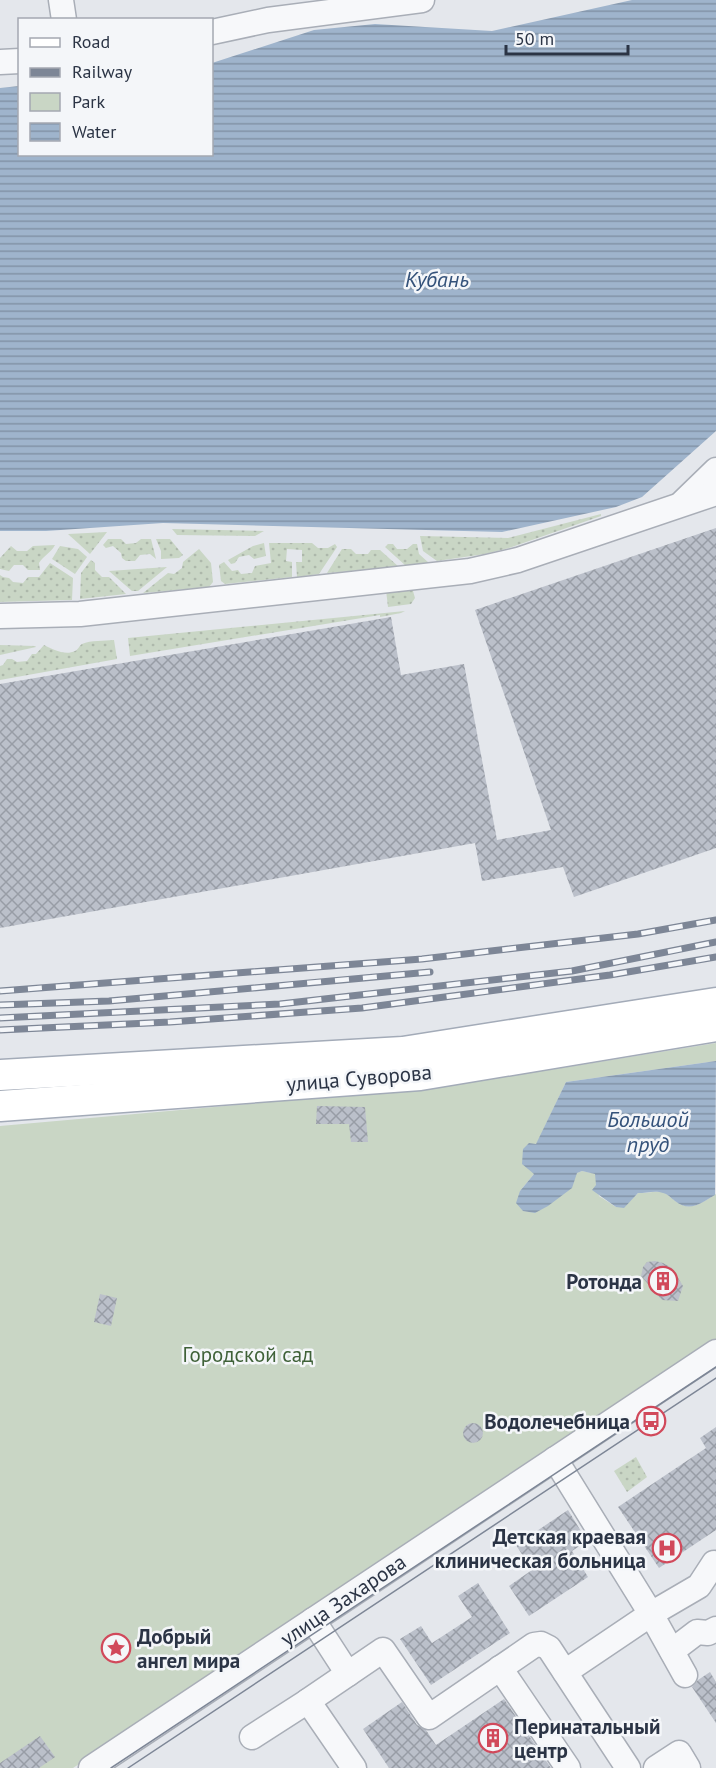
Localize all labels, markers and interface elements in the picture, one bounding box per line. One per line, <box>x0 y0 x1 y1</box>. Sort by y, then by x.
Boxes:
legend <box>18 18 213 156</box>
scale bar <box>506 18 628 56</box>
text: 50 m <box>515 27 554 50</box>
text: Road <box>72 30 110 53</box>
text: Railway <box>72 60 133 83</box>
text: Park <box>72 90 105 113</box>
text: Water <box>72 120 116 143</box>
water label: Кубань <box>405 265 469 293</box>
street label: улица Суворова <box>285 1058 433 1098</box>
water label: Большой пруд <box>607 1105 689 1158</box>
building icon: Ротонда <box>647 1265 679 1297</box>
place label: Ротонда <box>566 1268 642 1295</box>
park label: Городской сад <box>183 1341 313 1368</box>
bus stop icon: Водолечебница <box>635 1405 667 1437</box>
place label: Водолечебница <box>484 1408 630 1435</box>
place label: Детская краевая клиническая больница <box>435 1523 646 1574</box>
hospital icon: Детская краевая клиническая больница <box>651 1532 683 1564</box>
street label: улица Захарова <box>275 1548 411 1652</box>
place label: Добрый ангел мира <box>137 1623 240 1674</box>
place icon: Добрый ангел мира <box>100 1632 132 1664</box>
place label: Перинатальный центр <box>514 1713 660 1764</box>
building icon: Перинатальный центр <box>477 1722 509 1754</box>

